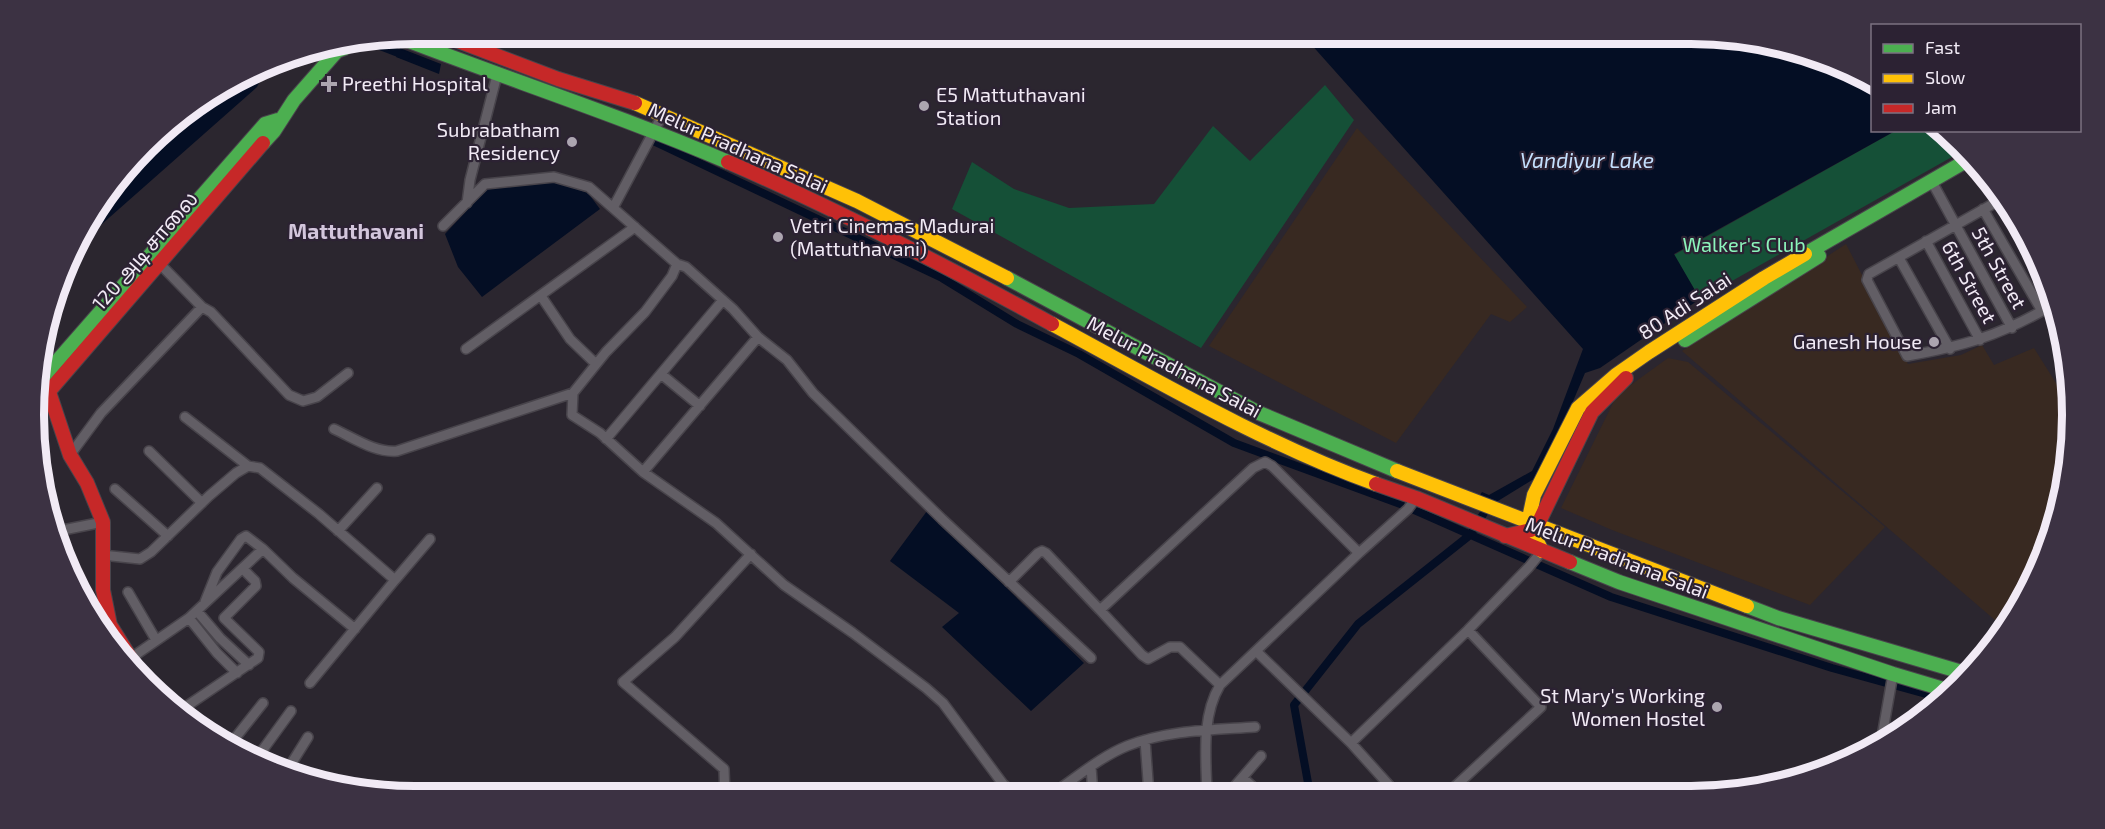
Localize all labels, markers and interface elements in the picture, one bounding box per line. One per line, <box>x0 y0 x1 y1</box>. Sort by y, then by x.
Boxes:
legend <box>1871 24 2081 132</box>
text: Fast <box>1925 36 1960 58</box>
text: Slow <box>1925 66 1966 88</box>
place label: Preethi Hospital <box>342 71 488 95</box>
marker: Preethi Hospital <box>320 75 338 93</box>
place label: E5 Mattuthavani Station <box>936 82 1086 129</box>
text: Jam <box>1925 96 1957 118</box>
street label: Melur Pradhana Salai <box>645 97 832 197</box>
marker: E5 Mattuthavani Station <box>917 99 931 113</box>
place label: Subrabatham Residency <box>437 117 560 164</box>
marker: Subrabatham Residency <box>565 135 579 149</box>
water label: Vandiyur Lake <box>1520 147 1654 173</box>
street label: 120 அடி சாலை <box>86 186 204 316</box>
place label: Vetri Cinemas Madurai (Mattuthavani) <box>790 213 994 260</box>
district label: Mattuthavani <box>288 218 424 243</box>
street label: 5th Street <box>1968 222 2032 313</box>
marker: Vetri Cinemas Madurai (Mattuthavani) <box>771 230 785 244</box>
park label: Walker's Club <box>1682 232 1806 256</box>
street label: 6th Street <box>1937 236 2003 327</box>
street label: 80 Adi Salai <box>1634 266 1735 344</box>
street label: Melur Pradhana Salai <box>1083 310 1266 422</box>
place label: Ganesh House <box>1793 329 1922 353</box>
marker: Ganesh House <box>1927 335 1941 349</box>
street label: Melur Pradhana Salai <box>1523 511 1712 603</box>
place label: St Mary's Working Women Hostel <box>1540 683 1705 730</box>
marker: St Mary's Working Women Hostel <box>1710 700 1724 714</box>

